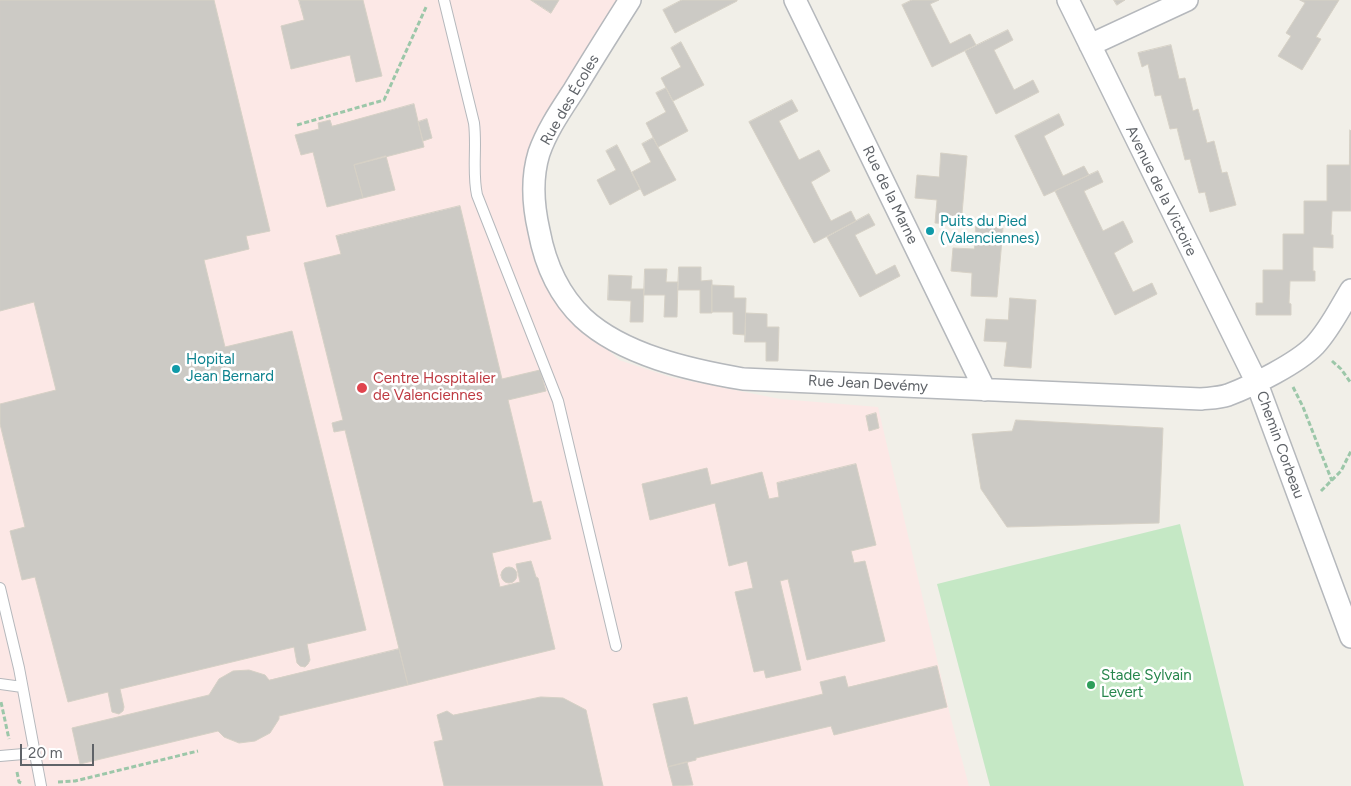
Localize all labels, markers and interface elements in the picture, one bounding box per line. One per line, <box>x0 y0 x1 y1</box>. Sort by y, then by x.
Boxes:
street label: Rue des Écoles <box>537 52 603 148</box>
street label: Avenue de la Victoire <box>1122 123 1200 259</box>
street label: Rue de la Marne <box>858 143 922 247</box>
place label: Puits du Pied (Valenciennes) <box>940 213 1040 248</box>
marker: Puits du Pied (Valenciennes) <box>924 225 936 237</box>
place label: Hopital Jean Bernard <box>186 351 274 386</box>
marker: Hopital Jean Bernard <box>170 363 182 375</box>
place label: Centre Hospitalier de Valenciennes <box>373 370 496 405</box>
street label: Rue Jean Devémy <box>808 372 928 396</box>
marker: Centre Hospitalier de Valenciennes <box>355 381 369 395</box>
street label: Chemin Corbeau <box>1252 389 1308 501</box>
place label: Stade Sylvain Levert <box>1101 667 1192 702</box>
marker: Stade Sylvain Levert <box>1085 679 1097 691</box>
scale bar <box>22 734 96 766</box>
text: 20 m <box>28 744 62 762</box>

